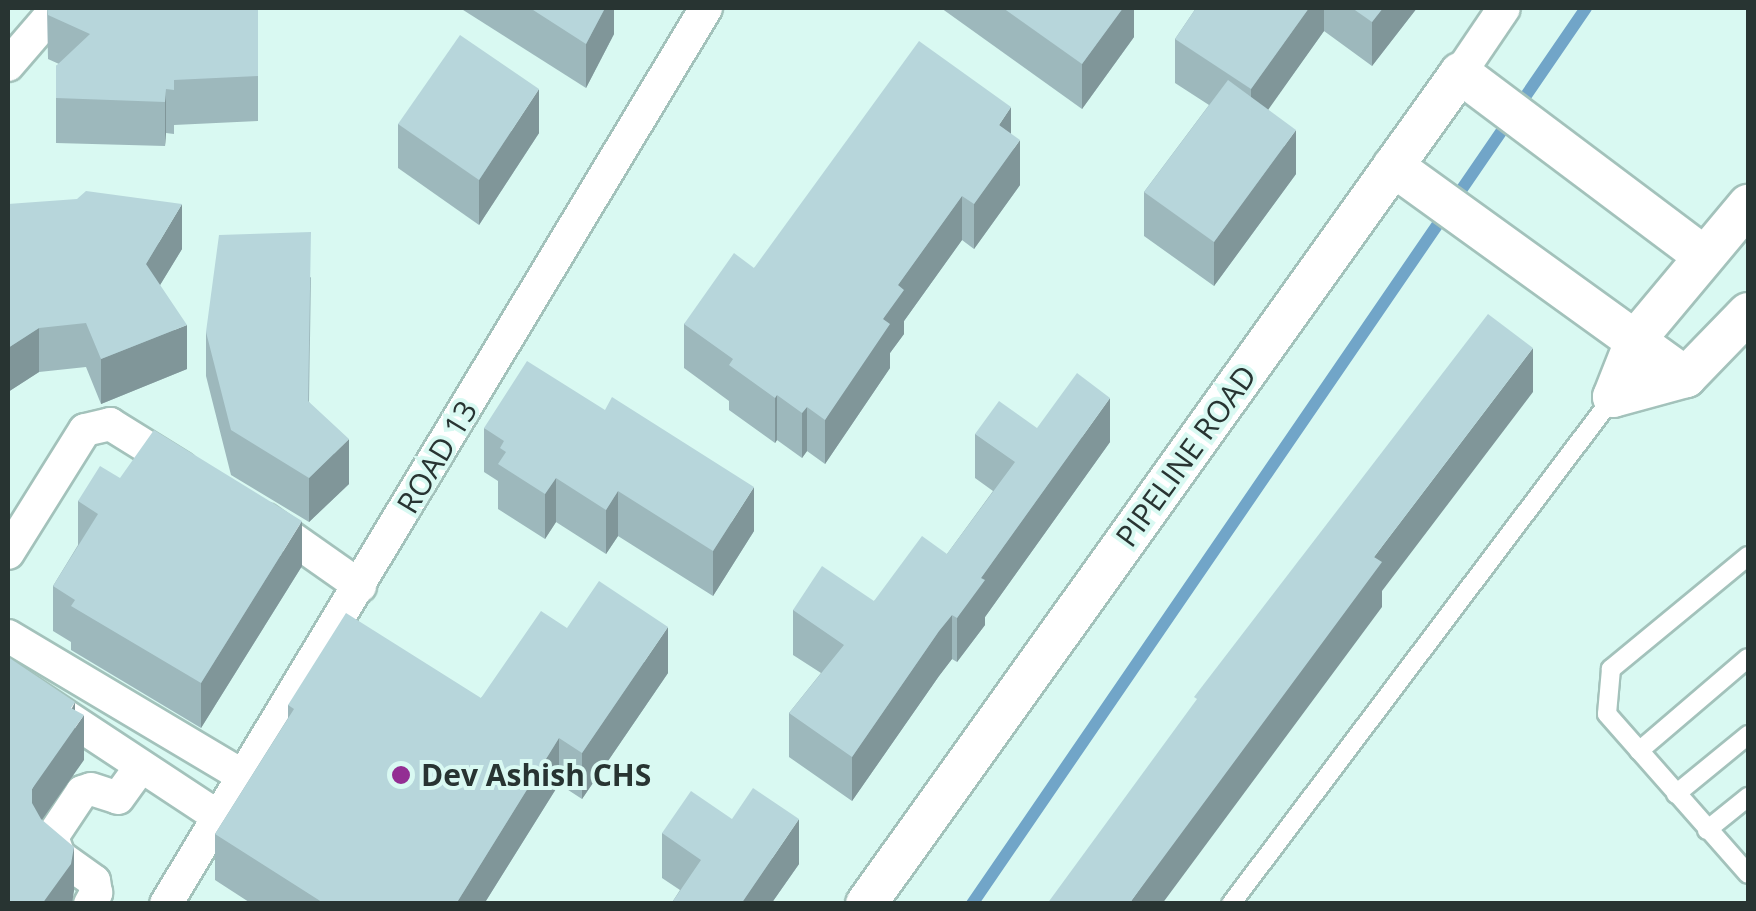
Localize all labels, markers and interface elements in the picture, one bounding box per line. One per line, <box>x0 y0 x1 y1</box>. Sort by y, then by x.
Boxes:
street label: PIPELINE ROAD <box>1108 359 1264 553</box>
street label: ROAD 13 <box>389 394 485 520</box>
place label: Dev Ashish CHS <box>421 757 651 793</box>
marker: Dev Ashish CHS <box>390 764 412 786</box>

